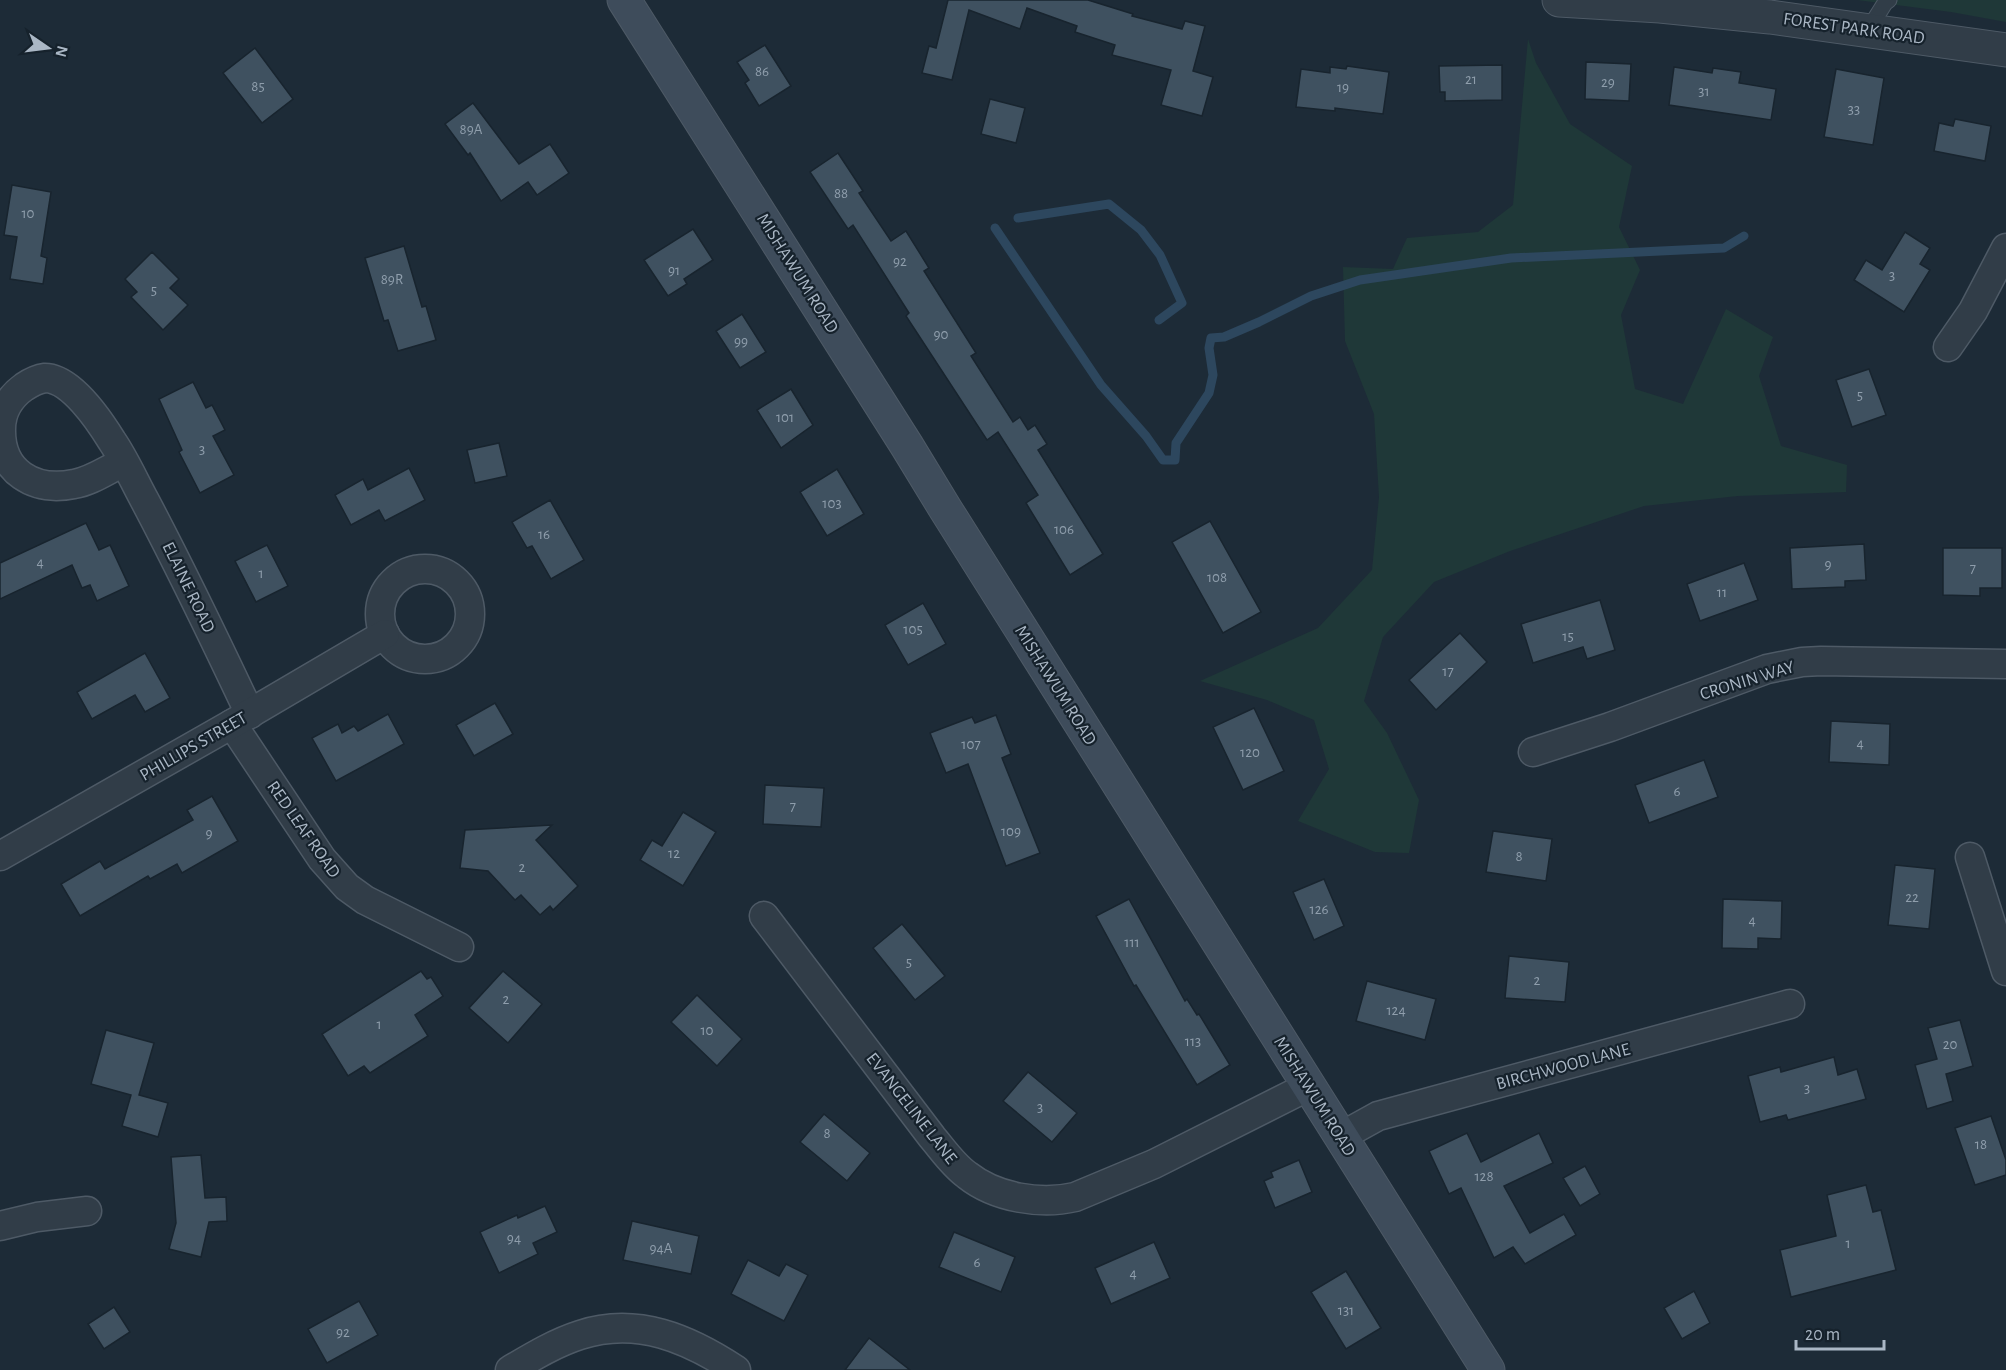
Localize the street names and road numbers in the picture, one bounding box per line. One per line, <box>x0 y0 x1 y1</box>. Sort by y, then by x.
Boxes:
street label: FOREST PARK ROAD <box>1782 10 1926 48</box>
street label: MISHAWUM ROAD <box>753 211 841 337</box>
street label: ELAINE ROAD <box>158 539 218 636</box>
street label: MISHAWUM ROAD <box>1011 623 1099 749</box>
street label: CRONIN WAY <box>1698 658 1797 704</box>
street label: PHILLIPS STREET <box>137 709 250 785</box>
street label: RED LEAF ROAD <box>263 778 343 881</box>
street label: MISHAWUM ROAD <box>1270 1034 1358 1160</box>
street label: BIRCHWOOD LANE <box>1494 1040 1632 1093</box>
street label: EVANGELINE LANE <box>862 1050 960 1168</box>

